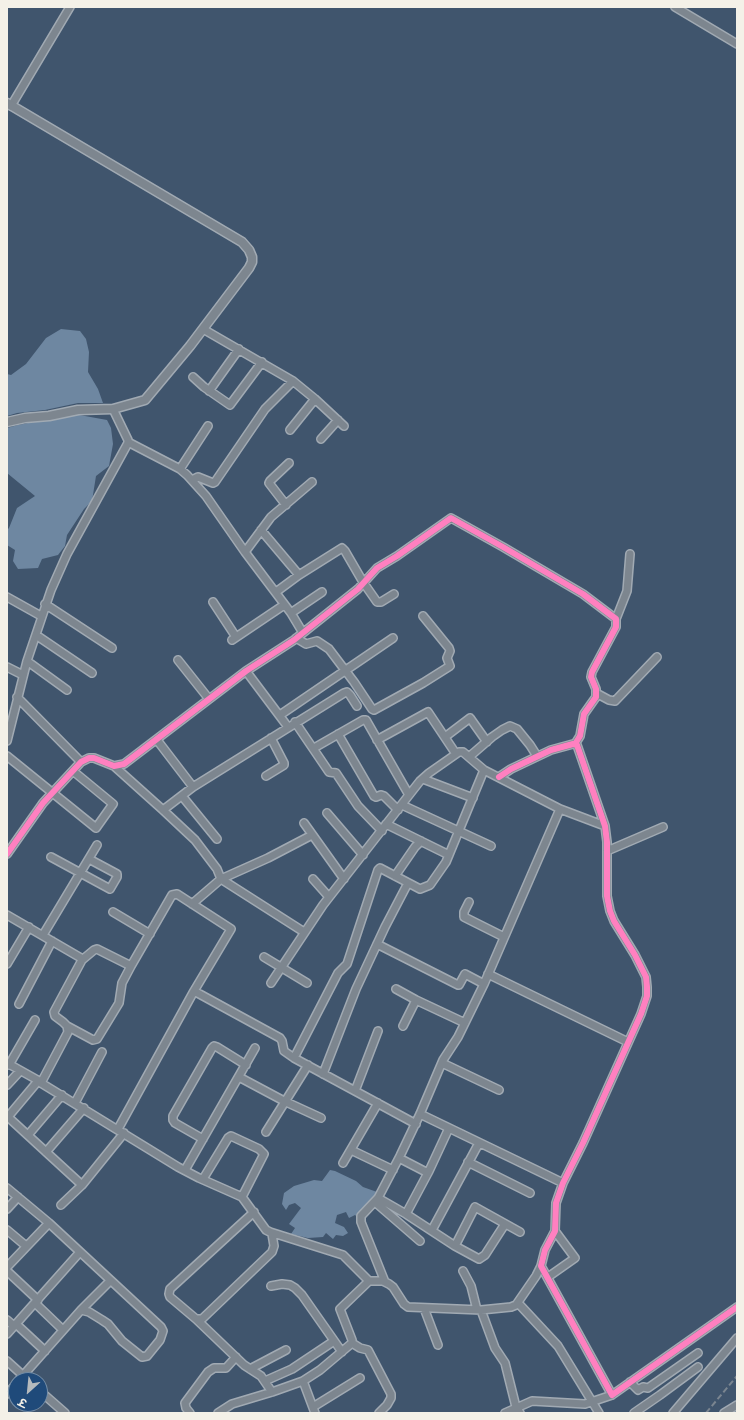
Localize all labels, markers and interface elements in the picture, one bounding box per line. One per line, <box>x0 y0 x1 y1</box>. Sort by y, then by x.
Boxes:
north arrow <box>8 1372 48 1412</box>
text: उ <box>16 1393 30 1411</box>

